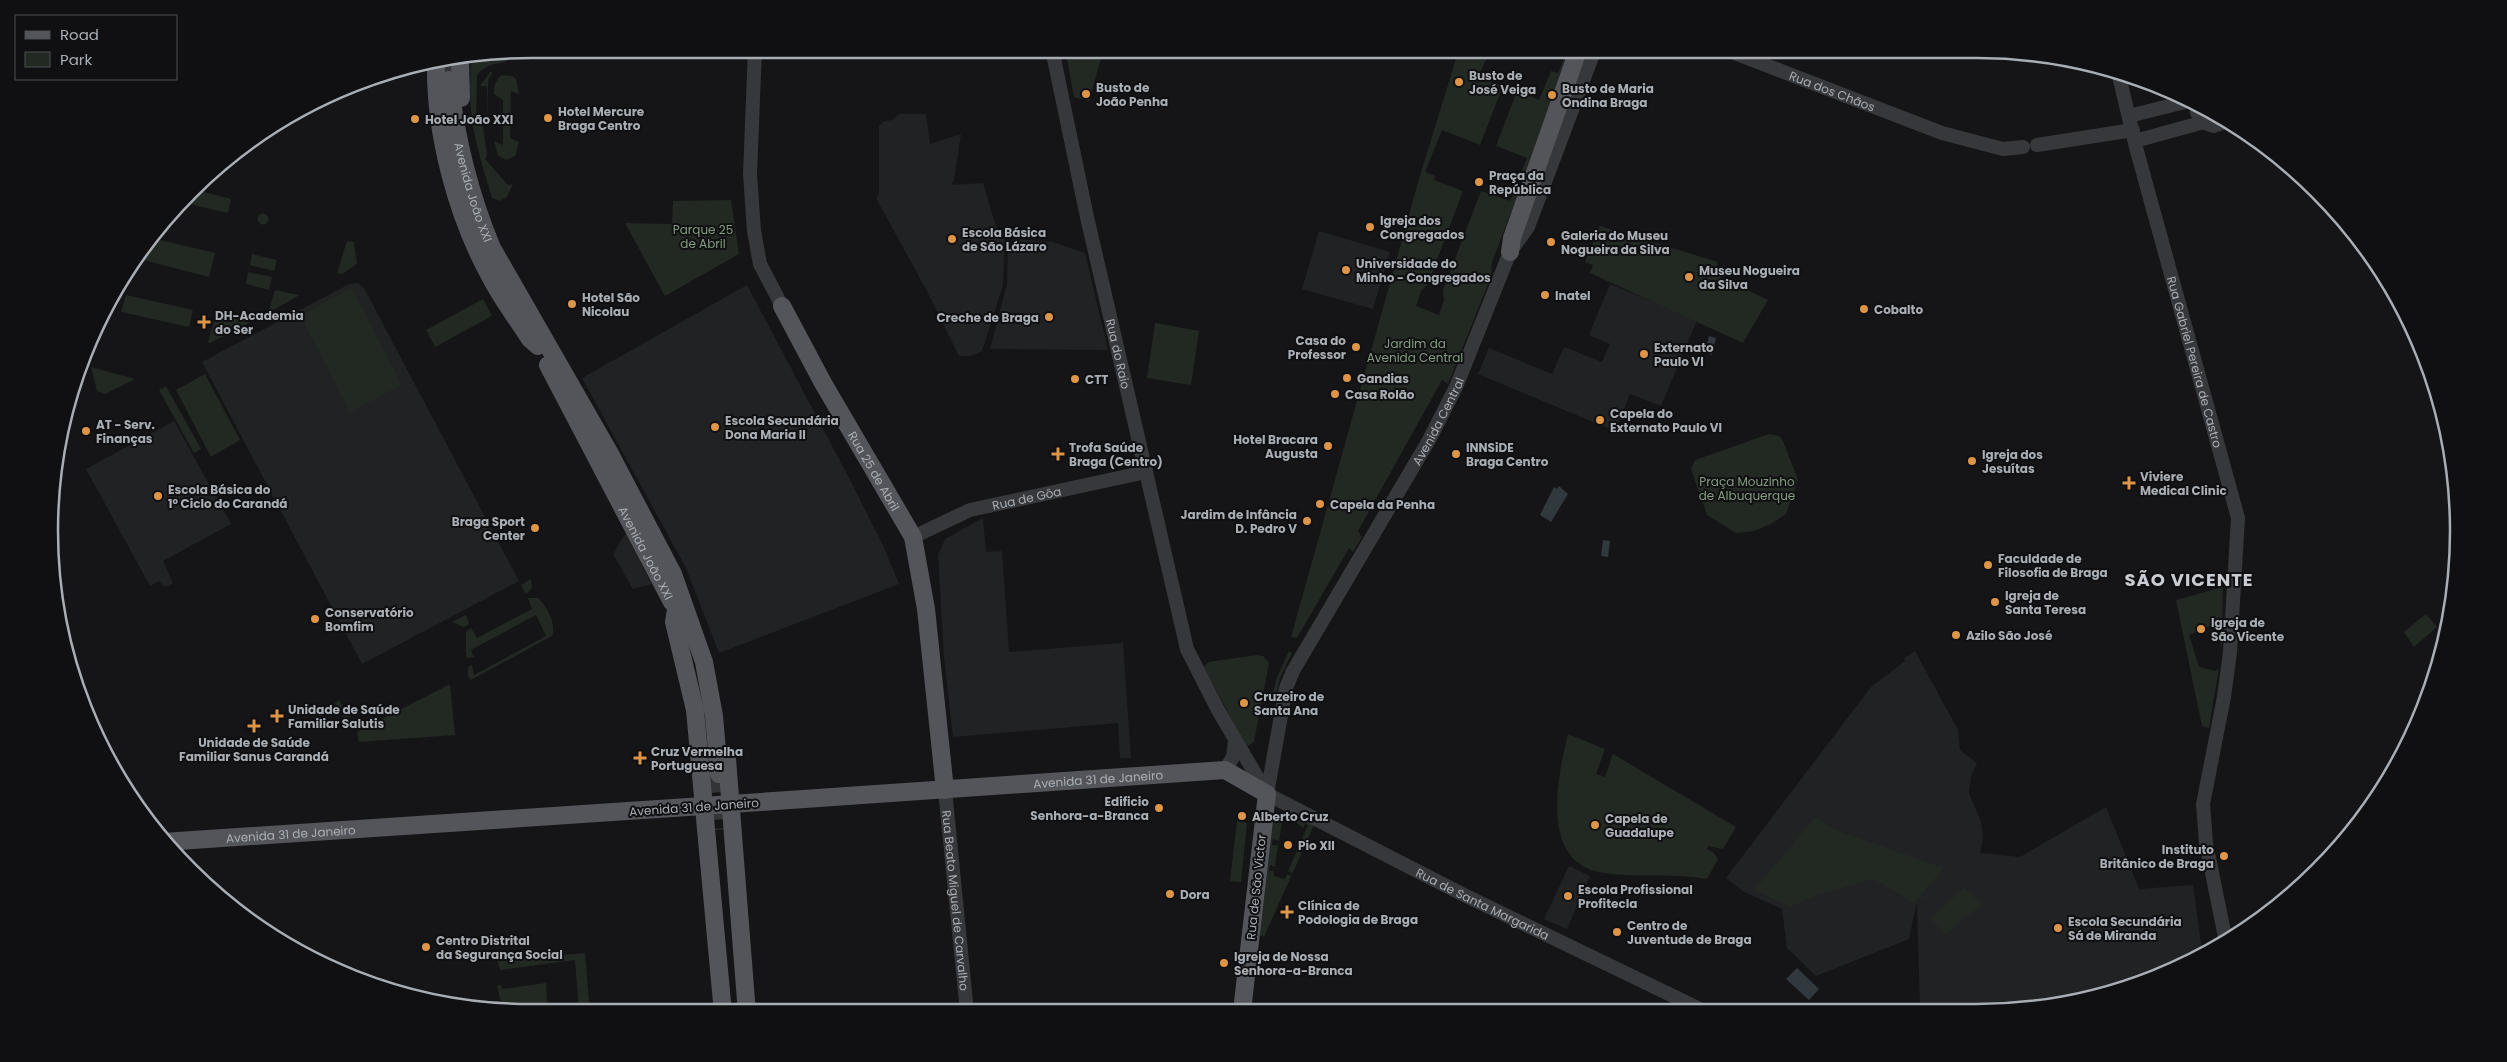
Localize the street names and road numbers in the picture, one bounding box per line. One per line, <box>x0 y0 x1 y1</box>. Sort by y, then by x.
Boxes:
street label: Rua dos Chãos <box>1787 66 1878 115</box>
street label: Avenida João XXI <box>451 141 497 244</box>
street label: Rua Gabriel Pereira de Castro <box>2163 274 2227 450</box>
street label: Rua do Raio <box>1102 317 1135 391</box>
street label: Avenida Central <box>1408 375 1468 468</box>
street label: Rua 25 de Abril <box>844 428 904 514</box>
street label: Rua de Gôa <box>990 482 1063 513</box>
street label: Avenida João XXI <box>615 503 678 603</box>
street label: Avenida 31 de Janeiro <box>1033 766 1164 792</box>
street label: Avenida 31 de Janeiro <box>629 794 760 820</box>
street label: Rua Beato Miguel de Carvalho <box>939 809 973 992</box>
street label: Avenida 31 de Janeiro <box>225 821 356 846</box>
street label: Rua de São Victor <box>1242 833 1270 941</box>
street label: Rua de Santa Margarida <box>1413 863 1552 943</box>

